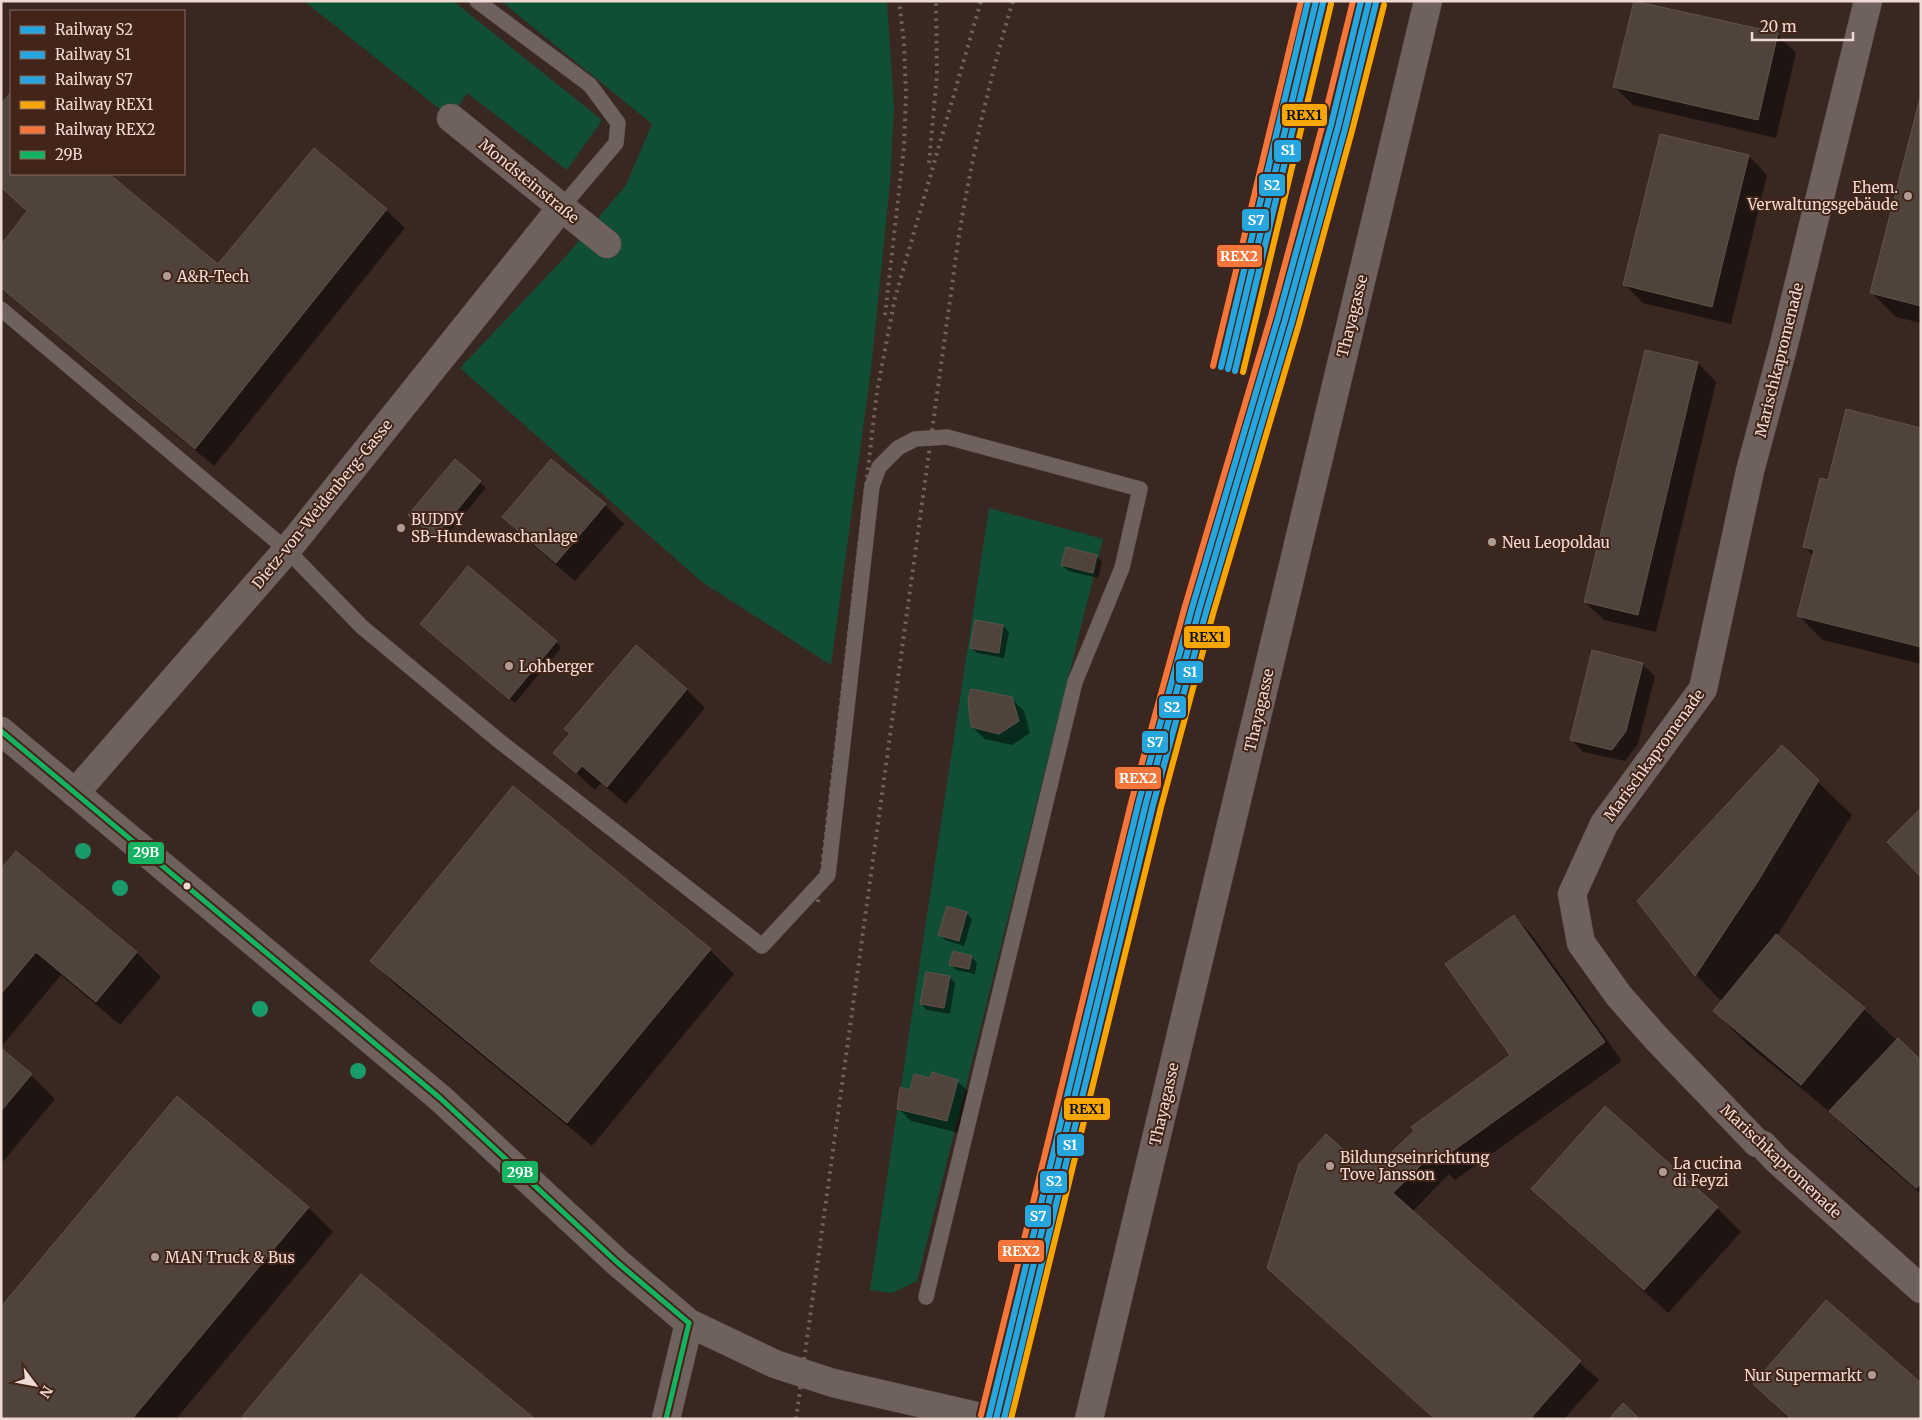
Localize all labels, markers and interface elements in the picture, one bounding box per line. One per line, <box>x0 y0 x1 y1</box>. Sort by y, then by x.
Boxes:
legend <box>10 10 185 175</box>
scale bar <box>1752 10 1853 42</box>
text: 20 m <box>1760 17 1797 36</box>
text: Railway S2 <box>55 20 133 39</box>
text: Railway S1 <box>55 45 131 64</box>
text: Railway S7 <box>55 70 133 89</box>
text: Railway REX1 <box>55 95 153 114</box>
line badge: REX1 <box>1281 103 1328 127</box>
text: REX1 <box>1286 106 1323 124</box>
text: Railway REX2 <box>55 120 155 139</box>
street label: Mondsteinstraße <box>475 135 583 227</box>
line badge: S1 <box>1273 139 1302 163</box>
text: S1 <box>1281 141 1296 159</box>
text: 29B <box>55 145 82 164</box>
line badge: S2 <box>1258 173 1286 197</box>
text: S2 <box>1264 176 1280 194</box>
place label: Ehem. Verwaltungsgebäude <box>1746 178 1898 214</box>
marker: Ehem. Verwaltungsgebäude <box>1902 190 1914 202</box>
line badge: S7 <box>1241 208 1270 232</box>
text: S7 <box>1248 211 1264 229</box>
line badge: REX2 <box>1216 244 1263 268</box>
text: REX2 <box>1220 247 1258 265</box>
place label: A&R-Tech <box>176 267 249 286</box>
marker: A&R-Tech <box>161 270 173 282</box>
street label: Thayagasse <box>1333 273 1371 359</box>
street label: Marischkapromenade <box>1751 281 1807 439</box>
street label: Dietz-von-Weidenberg-Gasse <box>248 415 396 593</box>
place label: BUDDY SB-Hundewaschanlage <box>411 510 578 546</box>
marker: BUDDY SB-Hundewaschanlage <box>395 522 407 534</box>
place label: Neu Leopoldau <box>1502 533 1610 552</box>
marker: Neu Leopoldau <box>1486 536 1498 548</box>
line badge: REX1 <box>1183 625 1231 649</box>
text: REX1 <box>1189 628 1226 646</box>
place label: Lohberger <box>519 657 594 676</box>
marker: Lohberger <box>503 660 515 672</box>
line badge: S1 <box>1175 660 1204 684</box>
text: S1 <box>1183 663 1198 681</box>
street label: Thayagasse <box>1240 667 1278 753</box>
street label: Marischkapromenade <box>1600 685 1708 825</box>
line badge: S2 <box>1158 695 1187 719</box>
text: S2 <box>1164 698 1180 716</box>
line badge: S7 <box>1141 730 1169 754</box>
text: S7 <box>1147 733 1163 751</box>
line badge: REX2 <box>1114 766 1162 790</box>
text: REX2 <box>1119 769 1157 787</box>
line badge: 29B <box>127 841 165 865</box>
text: 29B <box>133 843 159 861</box>
unlabelled marker <box>182 881 192 891</box>
street label: Thayagasse <box>1145 1061 1183 1147</box>
line badge: REX1 <box>1063 1097 1111 1121</box>
text: REX1 <box>1069 1100 1106 1118</box>
street label: Marischkapromenade <box>1717 1100 1846 1222</box>
line badge: S1 <box>1056 1133 1085 1157</box>
text: S1 <box>1063 1136 1078 1154</box>
place label: Bildungseinrichtung Tove Jansson <box>1340 1148 1489 1184</box>
place label: La cucina di Feyzi <box>1673 1154 1742 1190</box>
line badge: 29B <box>501 1160 539 1184</box>
marker: Bildungseinrichtung Tove Jansson <box>1324 1160 1336 1172</box>
text: 29B <box>507 1163 533 1181</box>
marker: La cucina di Feyzi <box>1657 1166 1669 1178</box>
line badge: S2 <box>1039 1170 1068 1194</box>
text: S2 <box>1046 1172 1062 1190</box>
line badge: S7 <box>1024 1204 1052 1228</box>
text: S7 <box>1030 1207 1046 1225</box>
line badge: REX2 <box>997 1239 1045 1263</box>
text: REX2 <box>1002 1242 1040 1260</box>
place label: MAN Truck & Bus <box>165 1248 295 1267</box>
marker: MAN Truck & Bus <box>149 1251 161 1263</box>
north arrow <box>10 1360 60 1410</box>
place label: Nur Supermarkt <box>1744 1366 1862 1385</box>
marker: Nur Supermarkt <box>1866 1369 1878 1381</box>
text: N <box>35 1382 57 1401</box>

